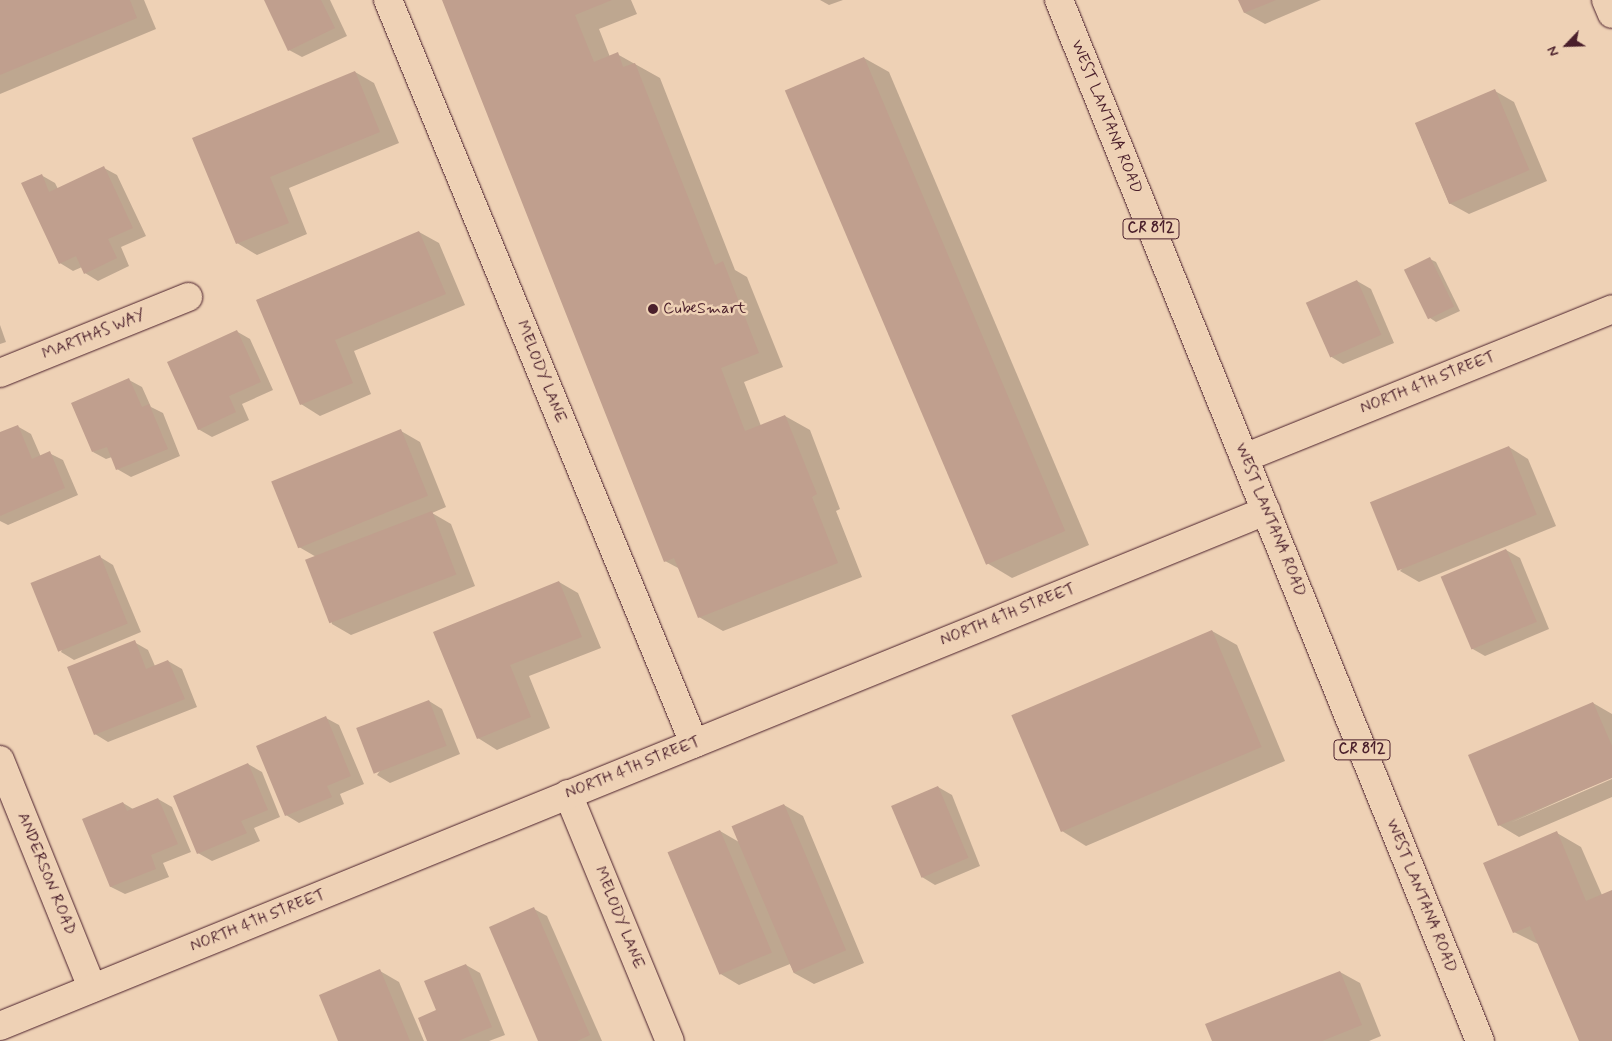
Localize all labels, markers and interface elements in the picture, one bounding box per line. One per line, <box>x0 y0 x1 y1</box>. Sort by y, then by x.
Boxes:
north arrow <box>1542 20 1592 70</box>
street label: WEST LANTANA ROAD <box>1067 38 1145 196</box>
text: N <box>1543 43 1563 59</box>
road number: CR 812 <box>1122 216 1180 242</box>
place label: CubeSmart <box>663 299 746 319</box>
marker: CubeSmart <box>647 303 659 315</box>
street label: MARTHAS WAY <box>40 306 148 364</box>
street label: MELODY LANE <box>511 317 571 427</box>
street label: NORTH 4TH STREET <box>1357 347 1499 419</box>
street label: WEST LANTANA ROAD <box>1231 441 1309 599</box>
street label: NORTH 4TH STREET <box>937 579 1079 651</box>
street label: NORTH 4TH STREET <box>562 732 704 804</box>
road number: CR 812 <box>1333 738 1391 762</box>
street label: ANDERSON ROAD <box>13 811 79 937</box>
street label: WEST LANTANA ROAD <box>1382 817 1460 975</box>
street label: MELODY LANE <box>589 863 649 973</box>
street label: NORTH 4TH STREET <box>187 885 329 957</box>

